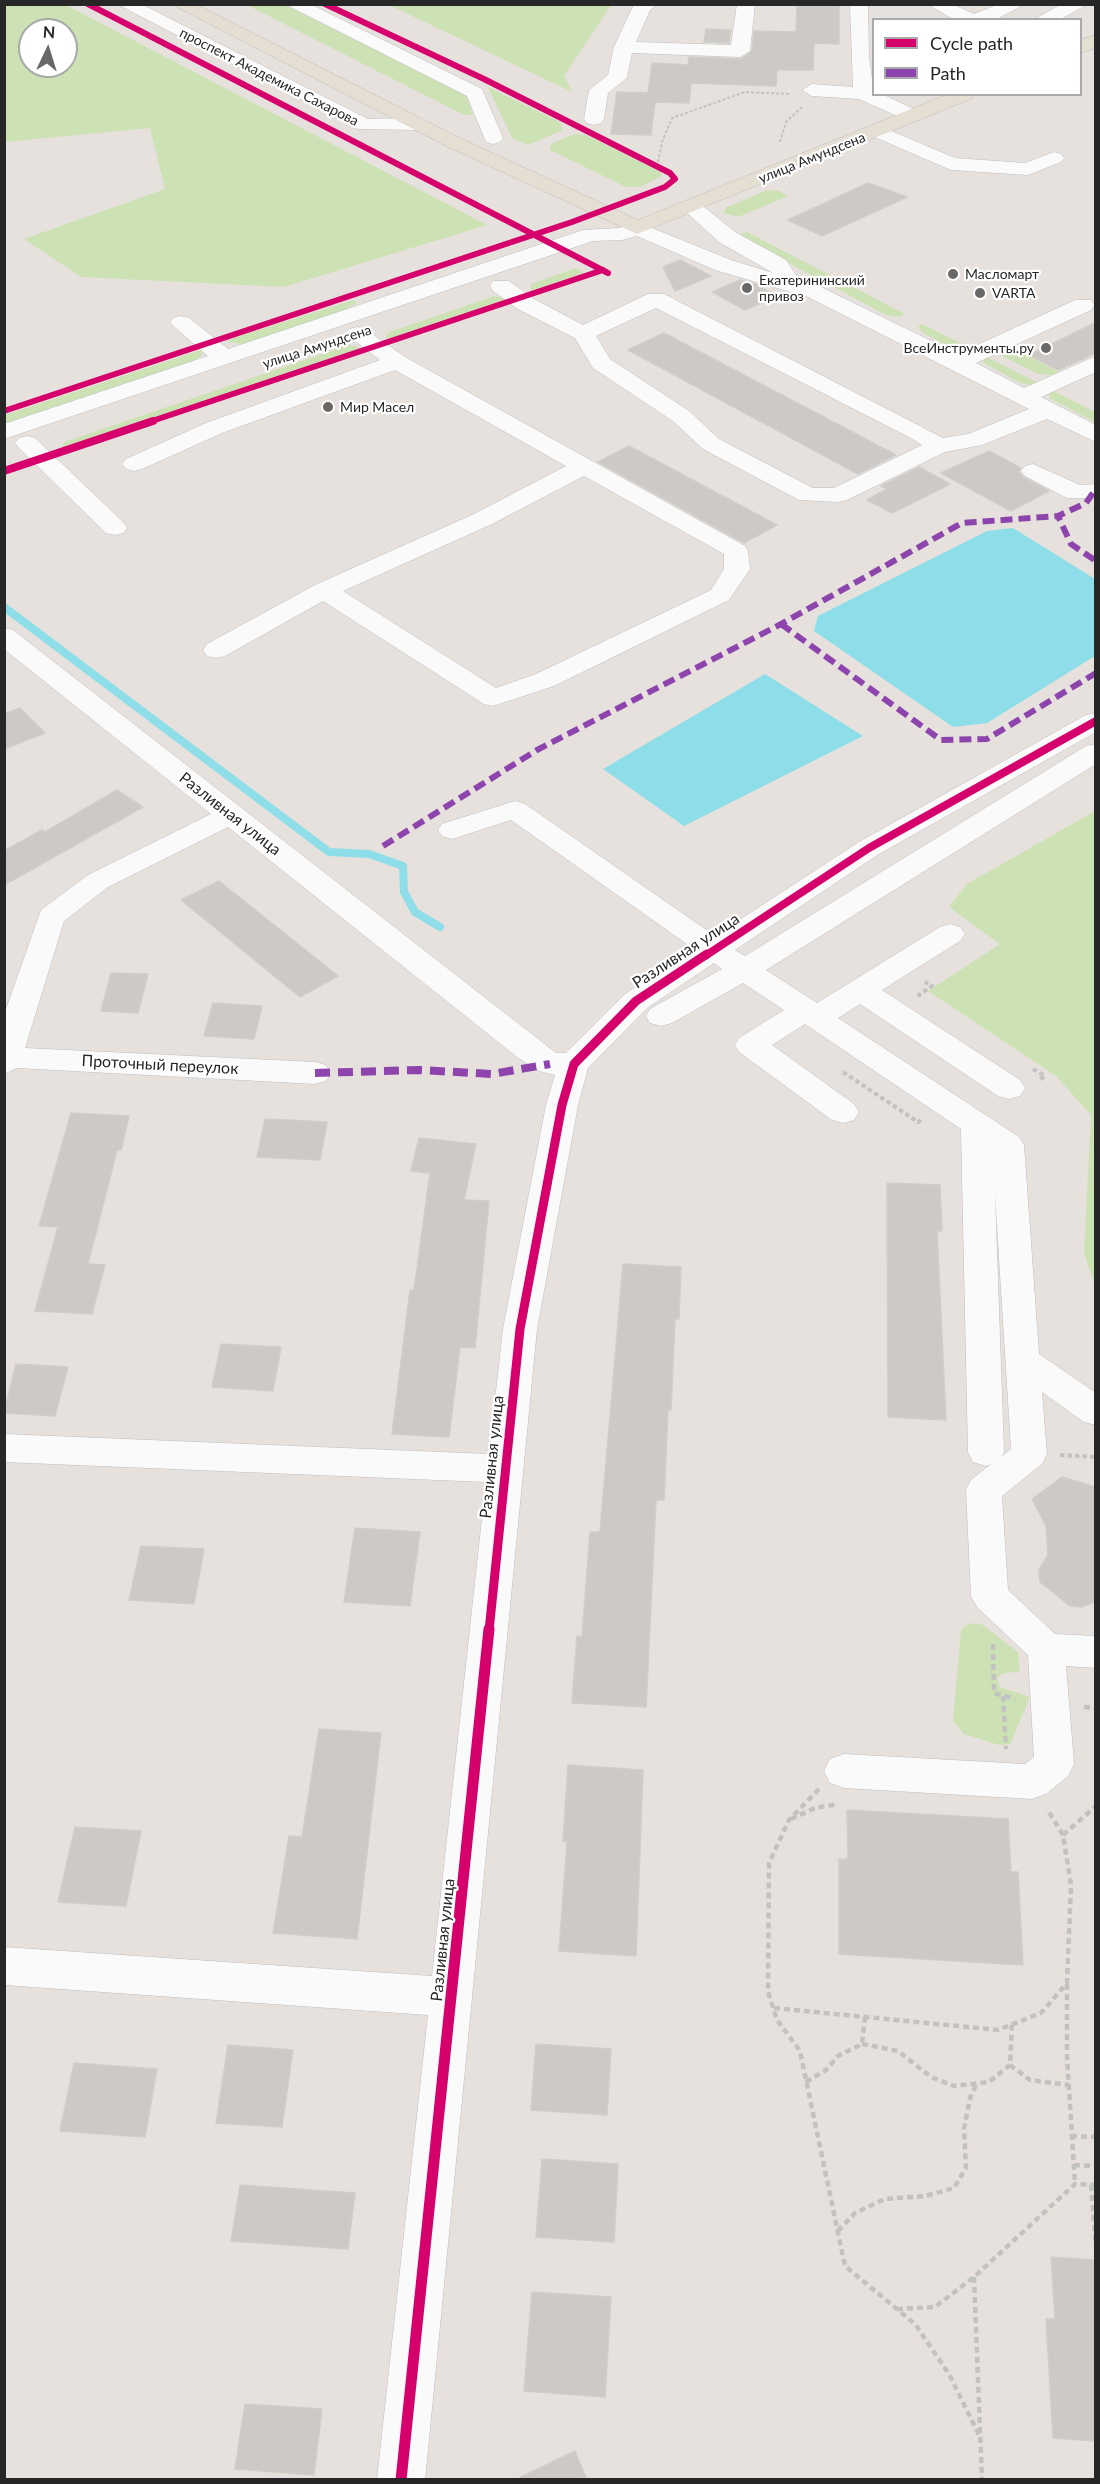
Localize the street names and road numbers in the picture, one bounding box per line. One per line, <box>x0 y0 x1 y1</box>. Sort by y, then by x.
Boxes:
street label: проспект Академика Сахарова <box>177 24 361 130</box>
street label: улица Амундсена <box>756 129 868 187</box>
street label: улица Амундсена <box>260 321 374 373</box>
street label: Разливная улица <box>175 768 285 860</box>
street label: Разливная улица <box>629 909 743 993</box>
street label: Проточный переулок <box>81 1051 239 1079</box>
street label: Разливная улица <box>476 1395 508 1519</box>
street label: Разливная улица <box>427 1878 459 2002</box>

